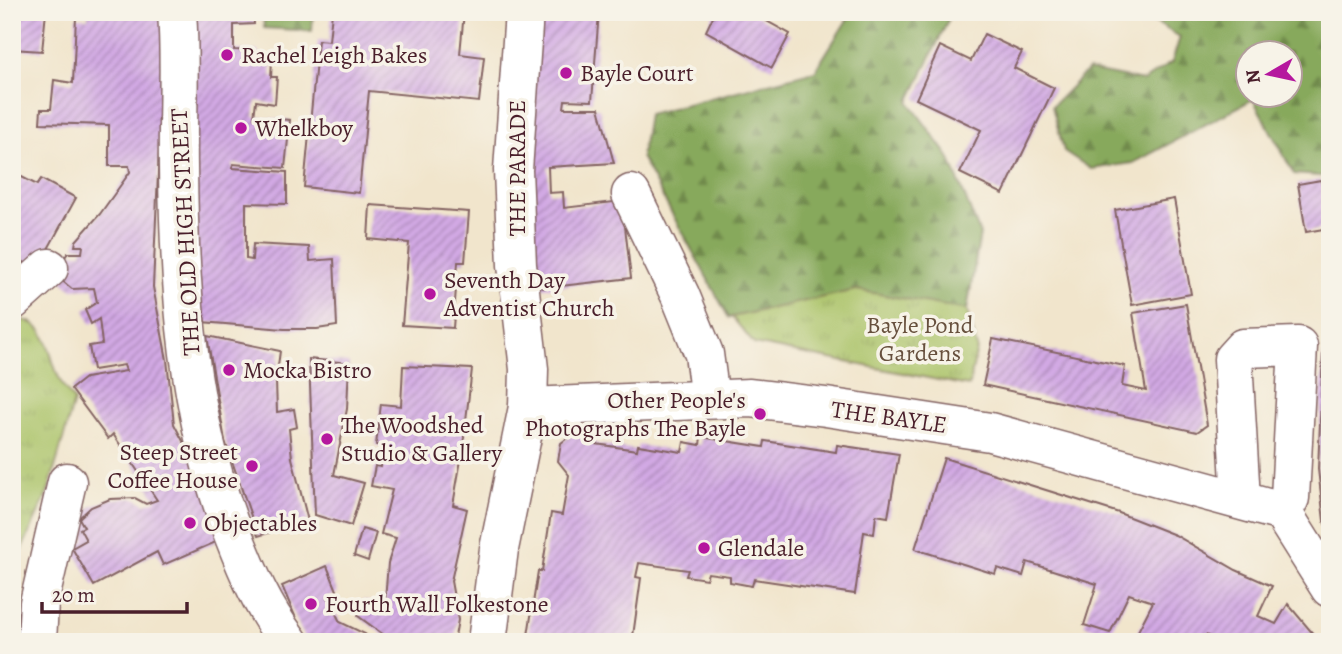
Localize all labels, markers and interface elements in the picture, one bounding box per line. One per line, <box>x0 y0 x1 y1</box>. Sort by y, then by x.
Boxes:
north arrow <box>1234 38 1304 108</box>
place label: Rachel Leigh Bakes <box>241 39 427 71</box>
marker: Rachel Leigh Bakes <box>219 47 235 63</box>
place label: Bayle Court <box>580 57 694 89</box>
marker: Bayle Court <box>558 65 574 81</box>
text: N <box>1239 67 1267 85</box>
street label: THE PARADE <box>501 100 533 236</box>
street label: THE OLD HIGH STREET <box>163 108 207 356</box>
place label: Whelkboy <box>254 112 353 144</box>
marker: Whelkboy <box>233 120 249 136</box>
place label: Seventh Day Adventist Church <box>443 264 615 324</box>
marker: Seventh Day Adventist Church <box>422 286 438 302</box>
park label: Bayle Pond Gardens <box>866 309 974 369</box>
place label: Mocka Bistro <box>243 354 372 386</box>
marker: Mocka Bistro <box>221 362 237 378</box>
place label: Other People's Photographs The Bayle <box>524 384 746 444</box>
street label: THE BAYLE <box>829 393 949 441</box>
marker: Other People's Photographs The Bayle <box>752 406 768 422</box>
place label: The Woodshed Studio & Gallery <box>341 409 503 469</box>
marker: The Woodshed Studio & Gallery <box>319 431 335 447</box>
place label: Steep Street Coffee House <box>108 436 238 496</box>
marker: Steep Street Coffee House <box>244 458 260 474</box>
place label: Objectables <box>204 507 317 539</box>
marker: Objectables <box>182 515 198 531</box>
place label: Glendale <box>718 532 804 564</box>
marker: Glendale <box>696 540 712 556</box>
scale bar <box>42 570 187 614</box>
text: 20 m <box>52 581 95 609</box>
place label: Fourth Wall Folkestone <box>325 588 549 620</box>
marker: Fourth Wall Folkestone <box>303 596 319 612</box>

